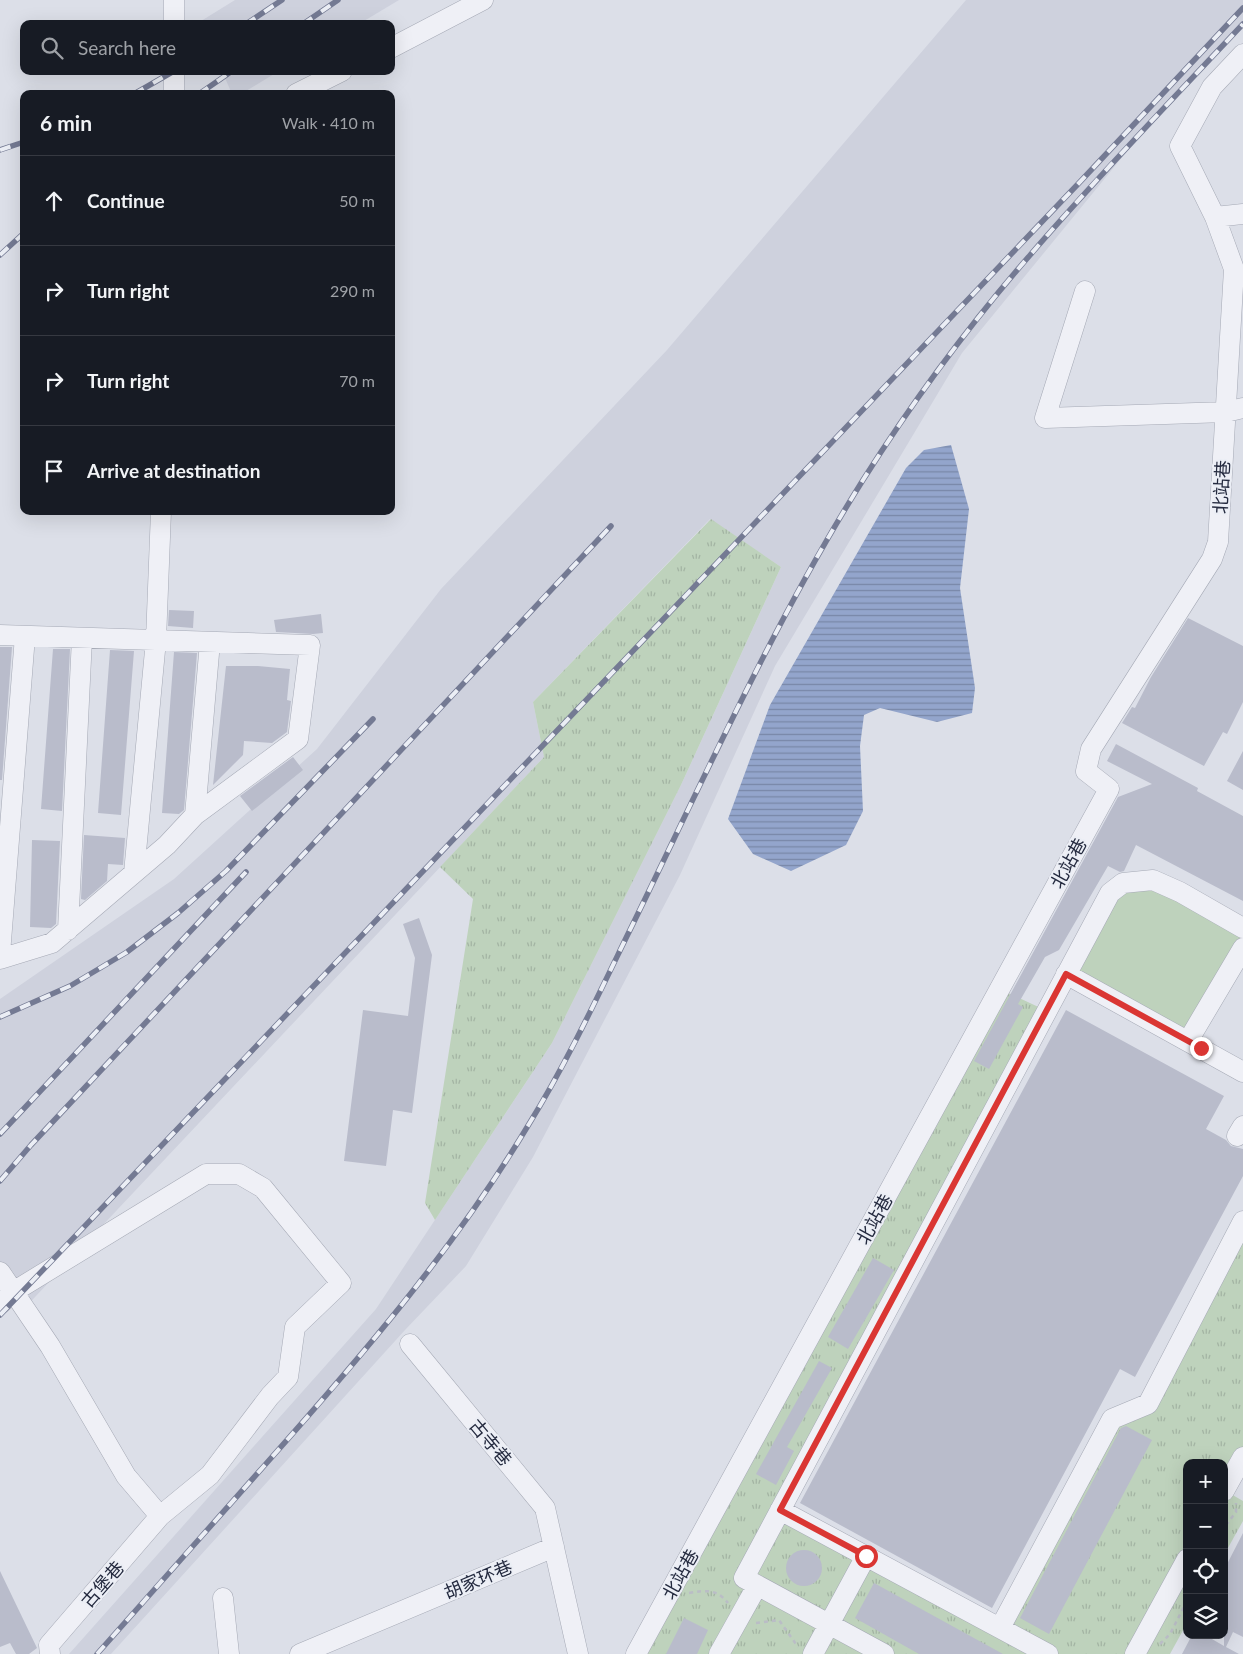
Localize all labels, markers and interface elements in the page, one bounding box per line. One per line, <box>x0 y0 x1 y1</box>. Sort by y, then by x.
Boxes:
search box <box>20 20 395 75</box>
icon: search <box>38 34 66 62</box>
text: Search here <box>78 36 176 59</box>
text: 6 min <box>40 110 92 135</box>
text: Walk · 410 m <box>282 113 375 132</box>
icon: ahead <box>40 187 68 215</box>
text: Continue <box>87 189 165 212</box>
text: 50 m <box>339 191 375 210</box>
icon: right <box>40 277 68 305</box>
text: Turn right <box>87 279 169 302</box>
text: 290 m <box>330 281 375 300</box>
icon: right <box>40 367 68 395</box>
text: Turn right <box>87 369 169 392</box>
text: 70 m <box>339 371 375 390</box>
icon: arrive <box>40 457 68 485</box>
text: Arrive at destination <box>87 459 260 482</box>
street label: 北站巷 <box>1209 459 1233 515</box>
street label: 北站巷 <box>1045 834 1091 892</box>
route end <box>1190 1037 1213 1060</box>
street label: 北站巷 <box>851 1190 897 1248</box>
street label: 古寺巷 <box>465 1414 517 1470</box>
map controls <box>1183 1459 1228 1639</box>
button: + <box>1183 1459 1228 1504</box>
button: − <box>1183 1504 1228 1549</box>
street label: 北站巷 <box>657 1545 703 1603</box>
route start <box>855 1545 878 1568</box>
button: locate <box>1183 1549 1228 1594</box>
street label: 胡家环巷 <box>441 1555 515 1603</box>
street label: 古堡巷 <box>76 1556 128 1612</box>
button: layers <box>1183 1594 1228 1639</box>

